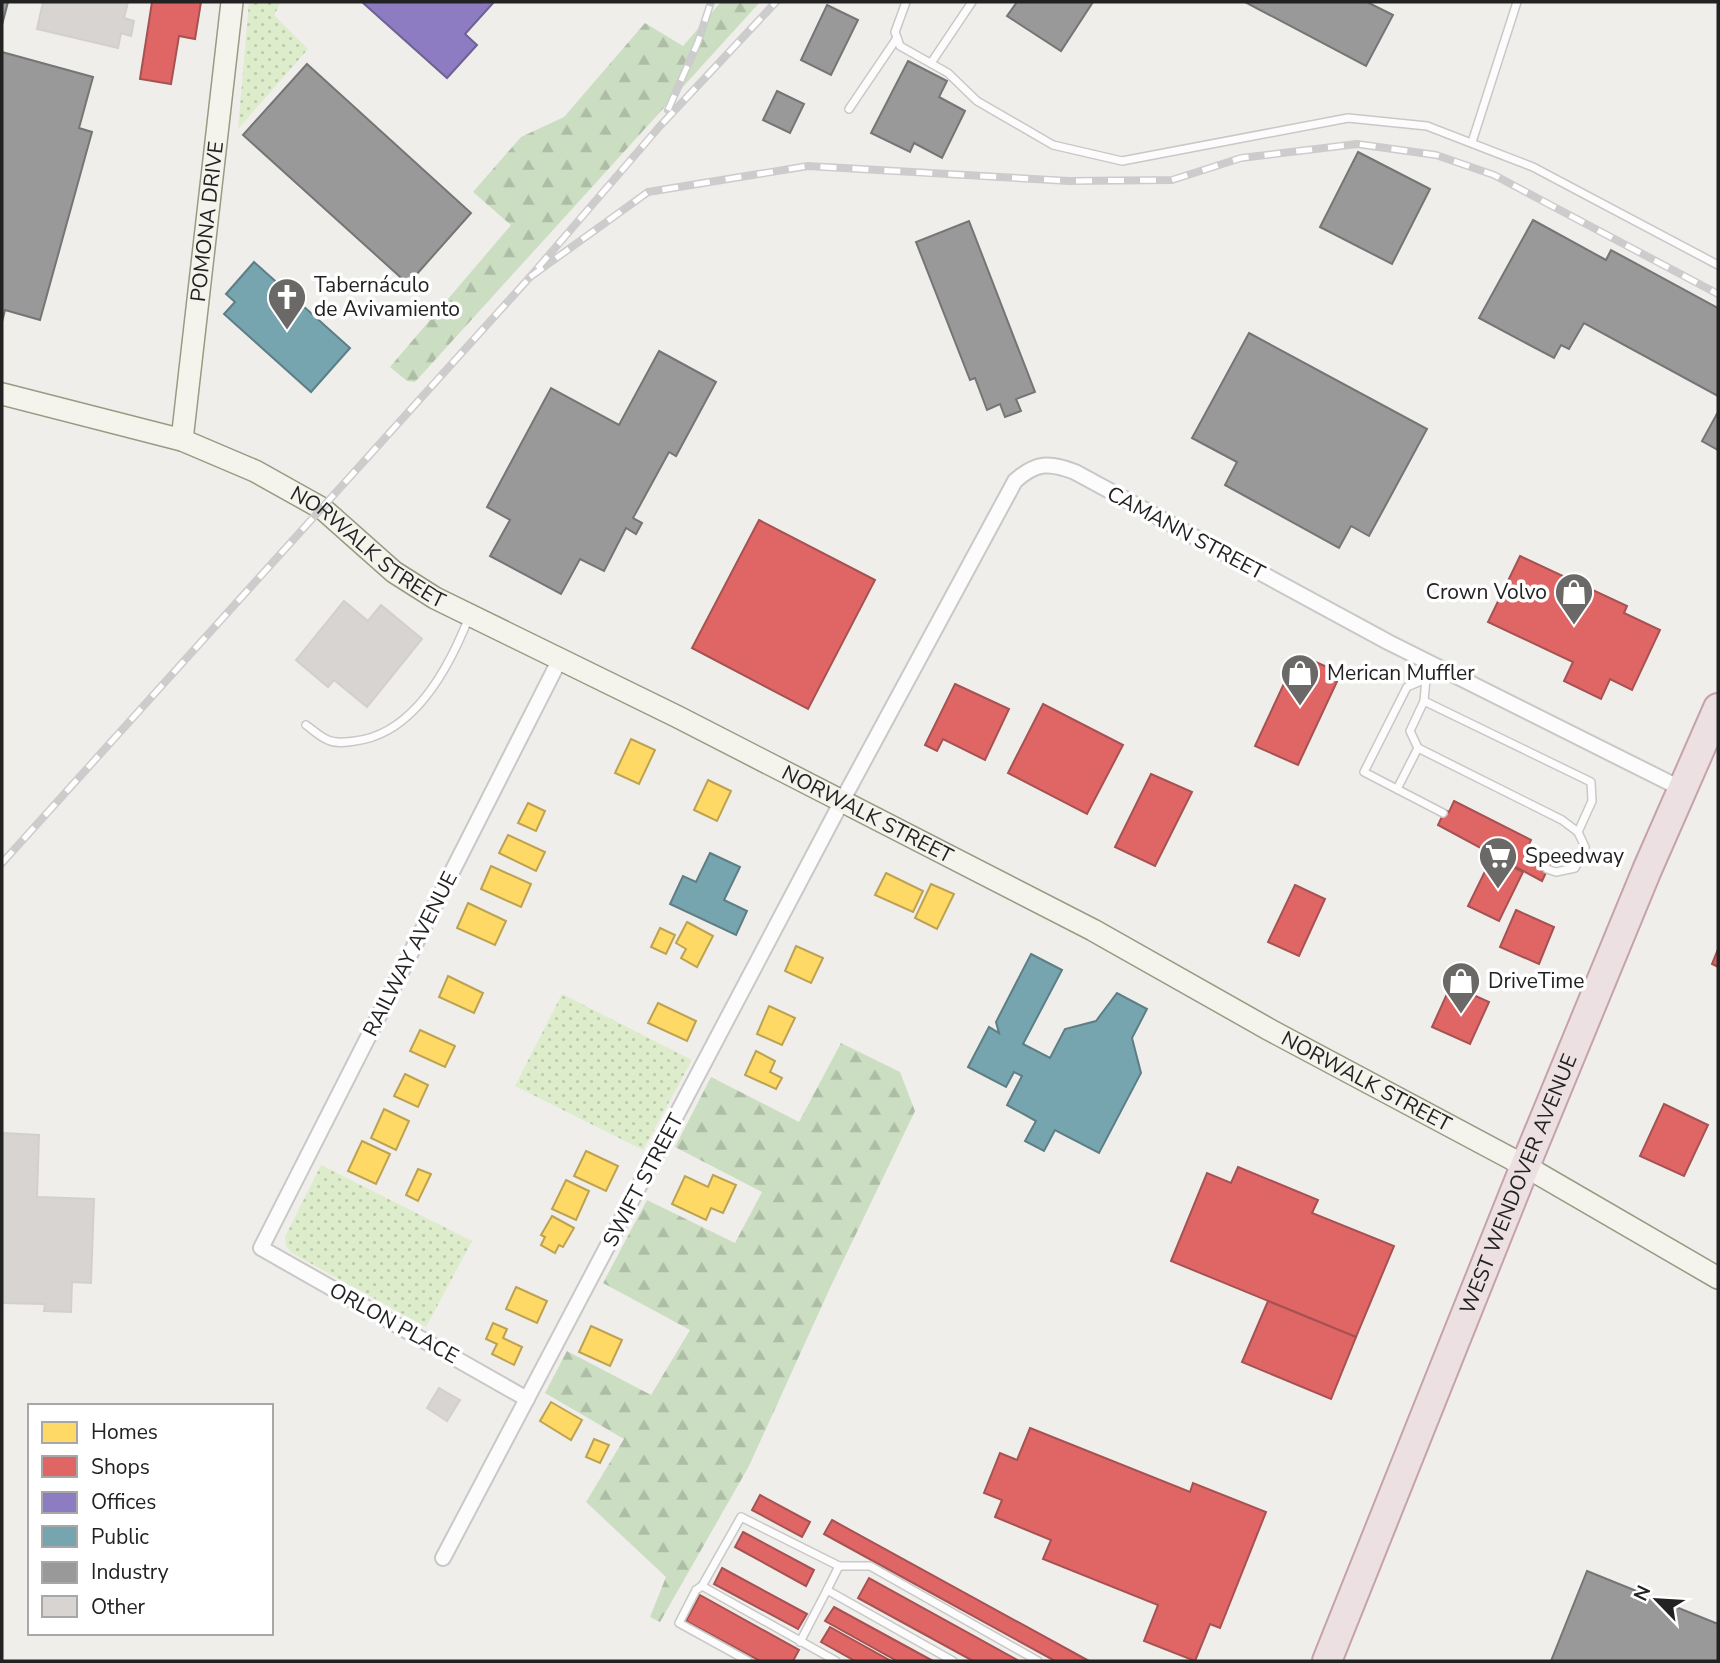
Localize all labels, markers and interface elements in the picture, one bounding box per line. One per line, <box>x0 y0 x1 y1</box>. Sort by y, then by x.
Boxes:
street label: POMONA DRIVE <box>184 140 230 303</box>
place label: Tabernáculo de Avivamiento <box>314 271 460 323</box>
church icon: Tabernáculo de Avivamiento <box>266 276 308 331</box>
street label: NORWALK STREET <box>285 479 450 615</box>
street label: CAMANN STREET <box>1102 480 1270 587</box>
shop icon: Crown Volvo <box>1553 571 1595 626</box>
place label: Crown Volvo <box>1426 578 1547 606</box>
shop icon: Merican Muffler <box>1279 652 1321 707</box>
place label: Merican Muffler <box>1327 659 1475 687</box>
street label: NORWALK STREET <box>777 759 958 870</box>
supermarket icon: Speedway <box>1477 835 1519 890</box>
place label: Speedway <box>1525 842 1624 870</box>
street label: RAILWAY AVENUE <box>356 867 464 1041</box>
shop icon: DriveTime <box>1440 960 1482 1015</box>
place label: DriveTime <box>1488 967 1584 995</box>
street label: NORWALK STREET <box>1276 1025 1457 1138</box>
street label: WEST WENDOVER AVENUE <box>1453 1050 1584 1318</box>
street label: SWIFT STREET <box>596 1108 690 1251</box>
street label: ORLON PLACE <box>324 1276 464 1370</box>
legend <box>28 1404 273 1635</box>
text: Homes <box>91 1418 158 1446</box>
text: Shops <box>91 1453 150 1481</box>
text: Offices <box>91 1488 156 1516</box>
text: Public <box>91 1523 149 1551</box>
text: Industry <box>91 1558 169 1586</box>
north arrow <box>1622 1565 1692 1635</box>
text: N <box>1628 1581 1657 1605</box>
text: Other <box>91 1593 146 1621</box>

